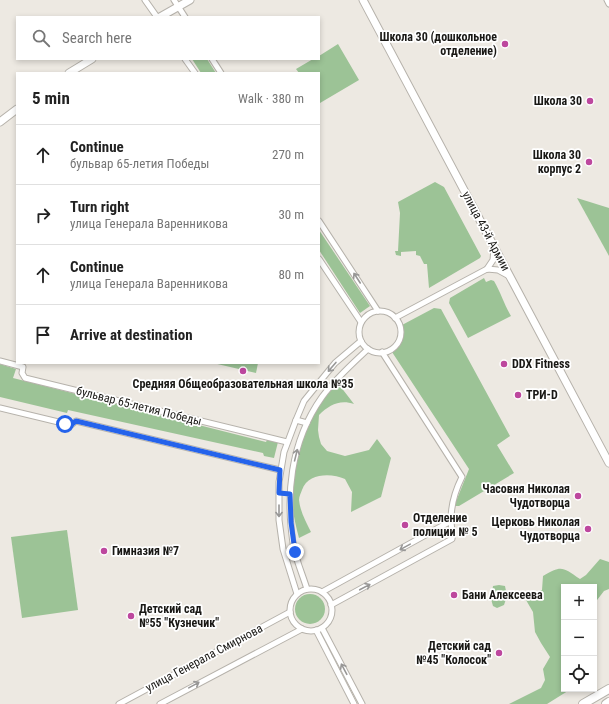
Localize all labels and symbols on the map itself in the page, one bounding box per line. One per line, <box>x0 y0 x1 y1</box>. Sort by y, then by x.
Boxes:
place label: Школа 30 (дошкольное отделение) <box>380 30 497 58</box>
marker: Школа 30 (дошкольное отделение) <box>500 39 510 49</box>
place label: Школа 30 <box>534 94 582 108</box>
marker: Школа 30 <box>585 96 595 106</box>
place label: Школа 30 корпус 2 <box>533 148 581 176</box>
marker: Школа 30 корпус 2 <box>584 157 594 167</box>
street label: улица 43-й Армии <box>459 189 513 273</box>
one-way arrow <box>353 273 361 284</box>
place label: DDX Fitness <box>512 357 570 371</box>
marker: DDX Fitness <box>499 359 509 369</box>
one-way arrow <box>327 361 336 372</box>
marker: Средняя Общеобразовательная школа №35 <box>238 366 248 376</box>
place label: Средняя Общеобразовательная школа №35 <box>133 377 353 391</box>
street label: бульвар 65-летия Победы <box>75 384 203 428</box>
place label: ТРИ-D <box>526 388 558 402</box>
marker: ТРИ-D <box>513 390 523 400</box>
route start <box>56 415 74 433</box>
one-way arrow <box>293 449 300 462</box>
place label: Часовня Николая Чудотворца <box>482 482 570 510</box>
marker: Часовня Николая Чудотворца <box>573 491 583 501</box>
one-way arrow <box>275 504 283 517</box>
place label: Отделение полиции № 5 <box>413 511 477 539</box>
place label: Церковь Николая Чудотворца <box>491 515 580 543</box>
marker: Отделение полиции № 5 <box>400 520 410 530</box>
marker: Церковь Николая Чудотворца <box>583 524 593 534</box>
route end <box>286 543 304 561</box>
one-way arrow <box>399 543 411 551</box>
place label: Гимназия №7 <box>112 544 179 558</box>
marker: Гимназия №7 <box>99 546 109 556</box>
one-way arrow <box>359 582 371 590</box>
place label: Бани Алексеева <box>462 588 543 602</box>
marker: Бани Алексеева <box>449 590 459 600</box>
place label: Детский сад №55 "Кузнечик" <box>139 602 219 630</box>
marker: Детский сад №55 "Кузнечик" <box>126 611 136 621</box>
street label: улица Генерала Смирнова <box>143 621 265 695</box>
place label: Детский сад №45 "Колосок" <box>416 639 491 667</box>
marker: Детский сад №45 "Колосок" <box>494 648 504 658</box>
one-way arrow <box>340 664 347 676</box>
one-way arrow <box>188 681 200 689</box>

